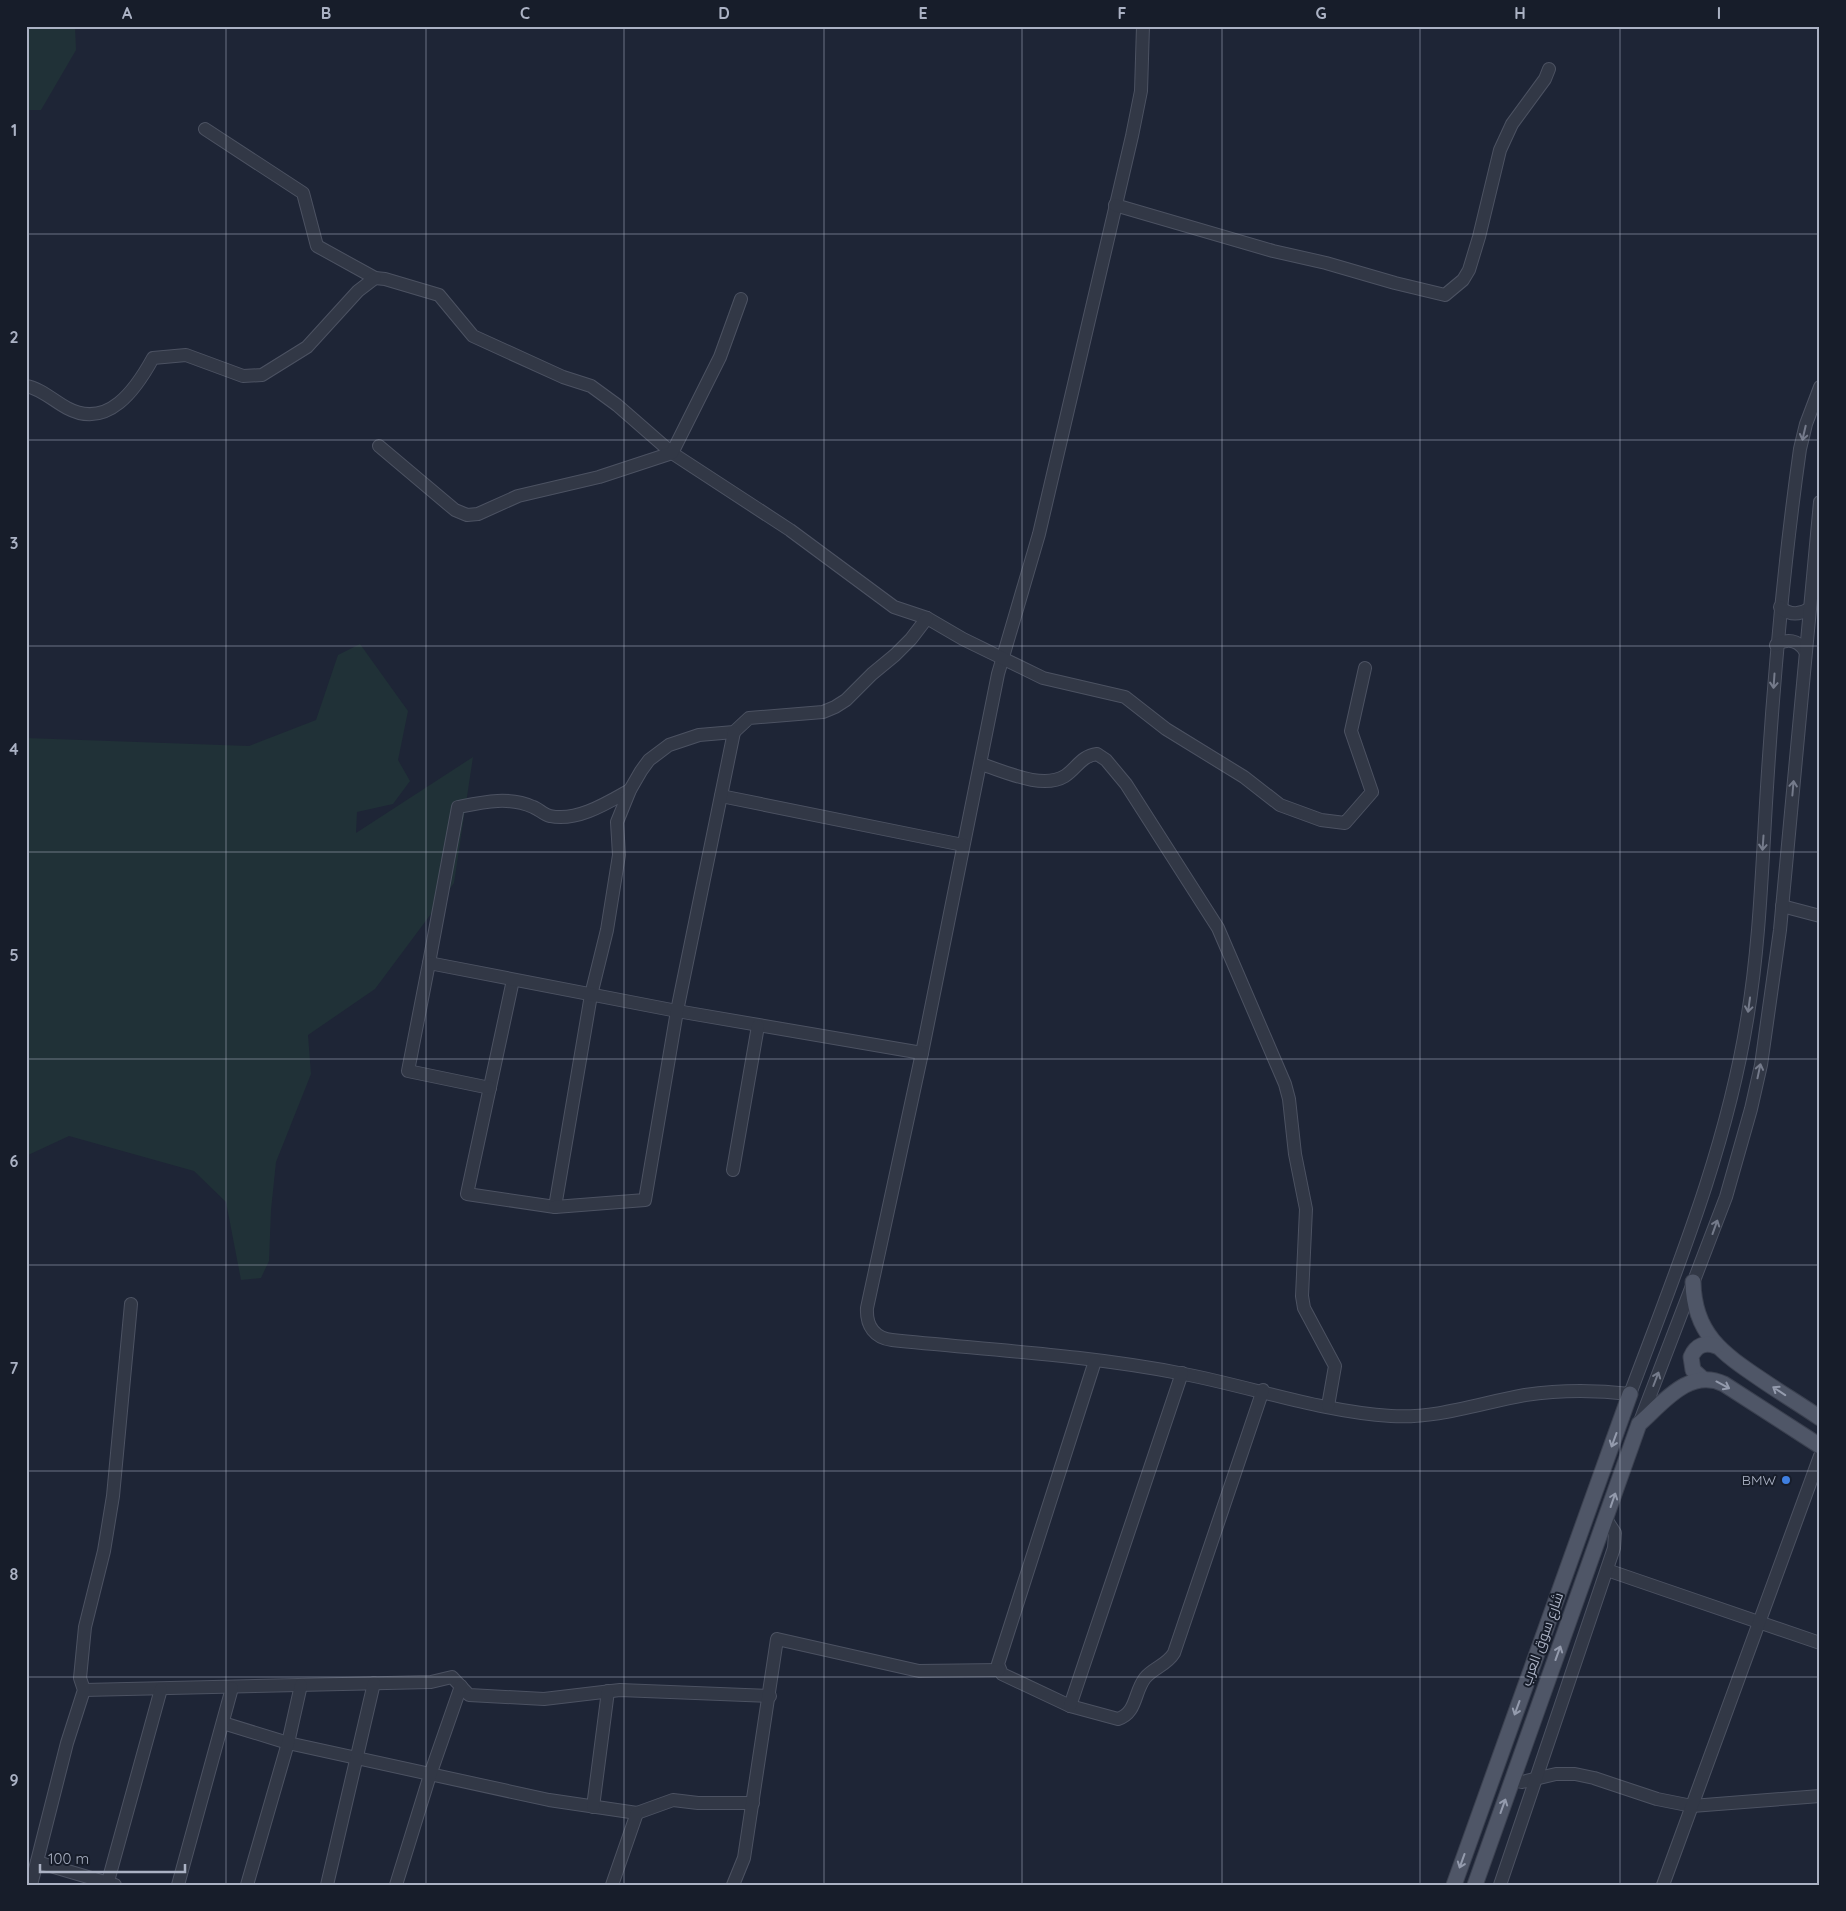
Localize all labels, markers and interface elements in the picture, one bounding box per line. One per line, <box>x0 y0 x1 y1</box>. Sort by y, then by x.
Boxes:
text: A <box>122 3 133 23</box>
text: B <box>321 3 331 23</box>
text: C <box>520 3 530 23</box>
text: D <box>718 3 730 23</box>
text: E <box>918 3 928 23</box>
text: F <box>1118 3 1127 23</box>
text: G <box>1315 3 1327 23</box>
text: H <box>1514 3 1526 23</box>
text: I <box>1717 3 1721 23</box>
text: 1 <box>11 120 17 140</box>
text: 2 <box>9 327 19 347</box>
one-way arrow <box>1799 424 1808 440</box>
text: 3 <box>10 533 18 553</box>
one-way arrow <box>1769 673 1779 689</box>
text: 4 <box>9 739 19 759</box>
one-way arrow <box>1788 781 1798 797</box>
one-way arrow <box>1759 835 1768 851</box>
text: 5 <box>9 945 19 965</box>
one-way arrow <box>1744 997 1754 1013</box>
one-way arrow <box>1755 1064 1765 1080</box>
text: 6 <box>10 1151 19 1171</box>
one-way arrow <box>1711 1220 1720 1235</box>
text: 7 <box>10 1358 19 1378</box>
one-way arrow <box>1652 1372 1661 1387</box>
one-way arrow <box>1715 1380 1730 1390</box>
one-way arrow <box>1773 1386 1787 1396</box>
one-way arrow <box>1609 1432 1618 1447</box>
place label: BMW <box>1742 1471 1776 1489</box>
marker: BMW <box>1780 1474 1792 1486</box>
one-way arrow <box>1608 1492 1618 1508</box>
text: 8 <box>10 1564 19 1584</box>
street label: شارع سوق العرب <box>1517 1590 1567 1688</box>
one-way arrow <box>1554 1646 1563 1661</box>
one-way arrow <box>1512 1700 1521 1715</box>
text: 9 <box>9 1770 19 1790</box>
one-way arrow <box>1499 1799 1508 1814</box>
scale bar <box>40 1841 185 1873</box>
text: 100 m <box>48 1849 89 1868</box>
one-way arrow <box>1457 1853 1466 1868</box>

